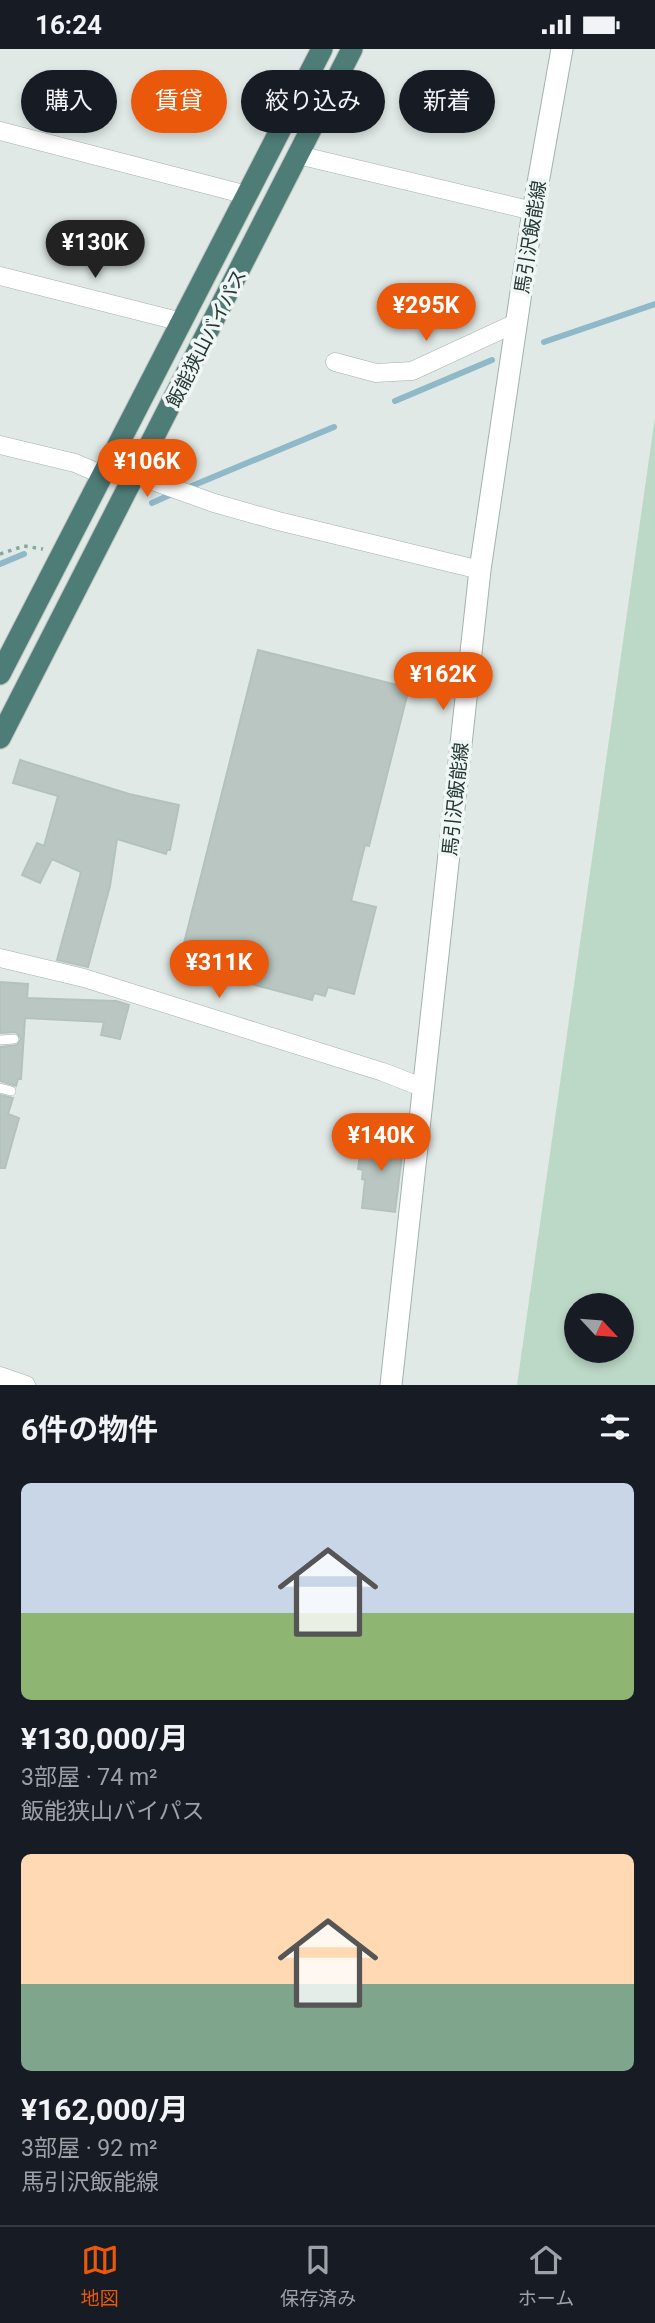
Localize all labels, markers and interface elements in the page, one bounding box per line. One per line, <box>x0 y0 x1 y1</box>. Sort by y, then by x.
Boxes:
text: 16:24 <box>35 10 102 40</box>
chip: 購入 <box>21 70 117 133</box>
chip: 賃貸 <box>131 70 227 133</box>
chip: 絞り込み <box>241 70 385 133</box>
chip: 新着 <box>399 70 495 133</box>
street label: 馬引沢飯能線 <box>510 179 551 295</box>
pin: ¥130K <box>46 221 144 280</box>
text: ¥130K <box>62 229 128 256</box>
street label: 飯能狭山バイパス <box>162 265 251 411</box>
pin: ¥295K <box>377 283 475 343</box>
text: ¥295K <box>393 292 459 319</box>
pin: ¥106K <box>98 440 196 499</box>
text: ¥106K <box>114 448 180 475</box>
pin: ¥162K <box>394 653 492 712</box>
text: ¥162K <box>410 661 476 688</box>
street label: 馬引沢飯能線 <box>438 741 473 857</box>
pin: ¥311K <box>170 941 268 1000</box>
text: ¥311K <box>186 949 252 976</box>
pin: ¥140K <box>332 1113 430 1173</box>
text: ¥140K <box>348 1122 414 1149</box>
north arrow <box>564 1293 634 1363</box>
map controls <box>564 1293 634 1363</box>
icon: filters <box>596 1408 634 1446</box>
text: 6件の物件 <box>21 1412 158 1447</box>
icon: home <box>265 1529 391 1655</box>
text: ¥130,000/月 <box>21 1721 189 1756</box>
text: 3部屋 · 74 m² <box>21 1764 158 1791</box>
text: 飯能狭山バイパス <box>21 1798 205 1825</box>
icon: home <box>265 1900 391 2026</box>
text: ¥162,000/月 <box>21 2092 189 2127</box>
text: 3部屋 · 92 m² <box>21 2135 158 2162</box>
text: 馬引沢飯能線 <box>21 2169 159 2196</box>
tab: 地図 <box>81 2241 119 2310</box>
tab: 保存済み <box>280 2241 356 2310</box>
tab: ホーム <box>518 2241 574 2310</box>

